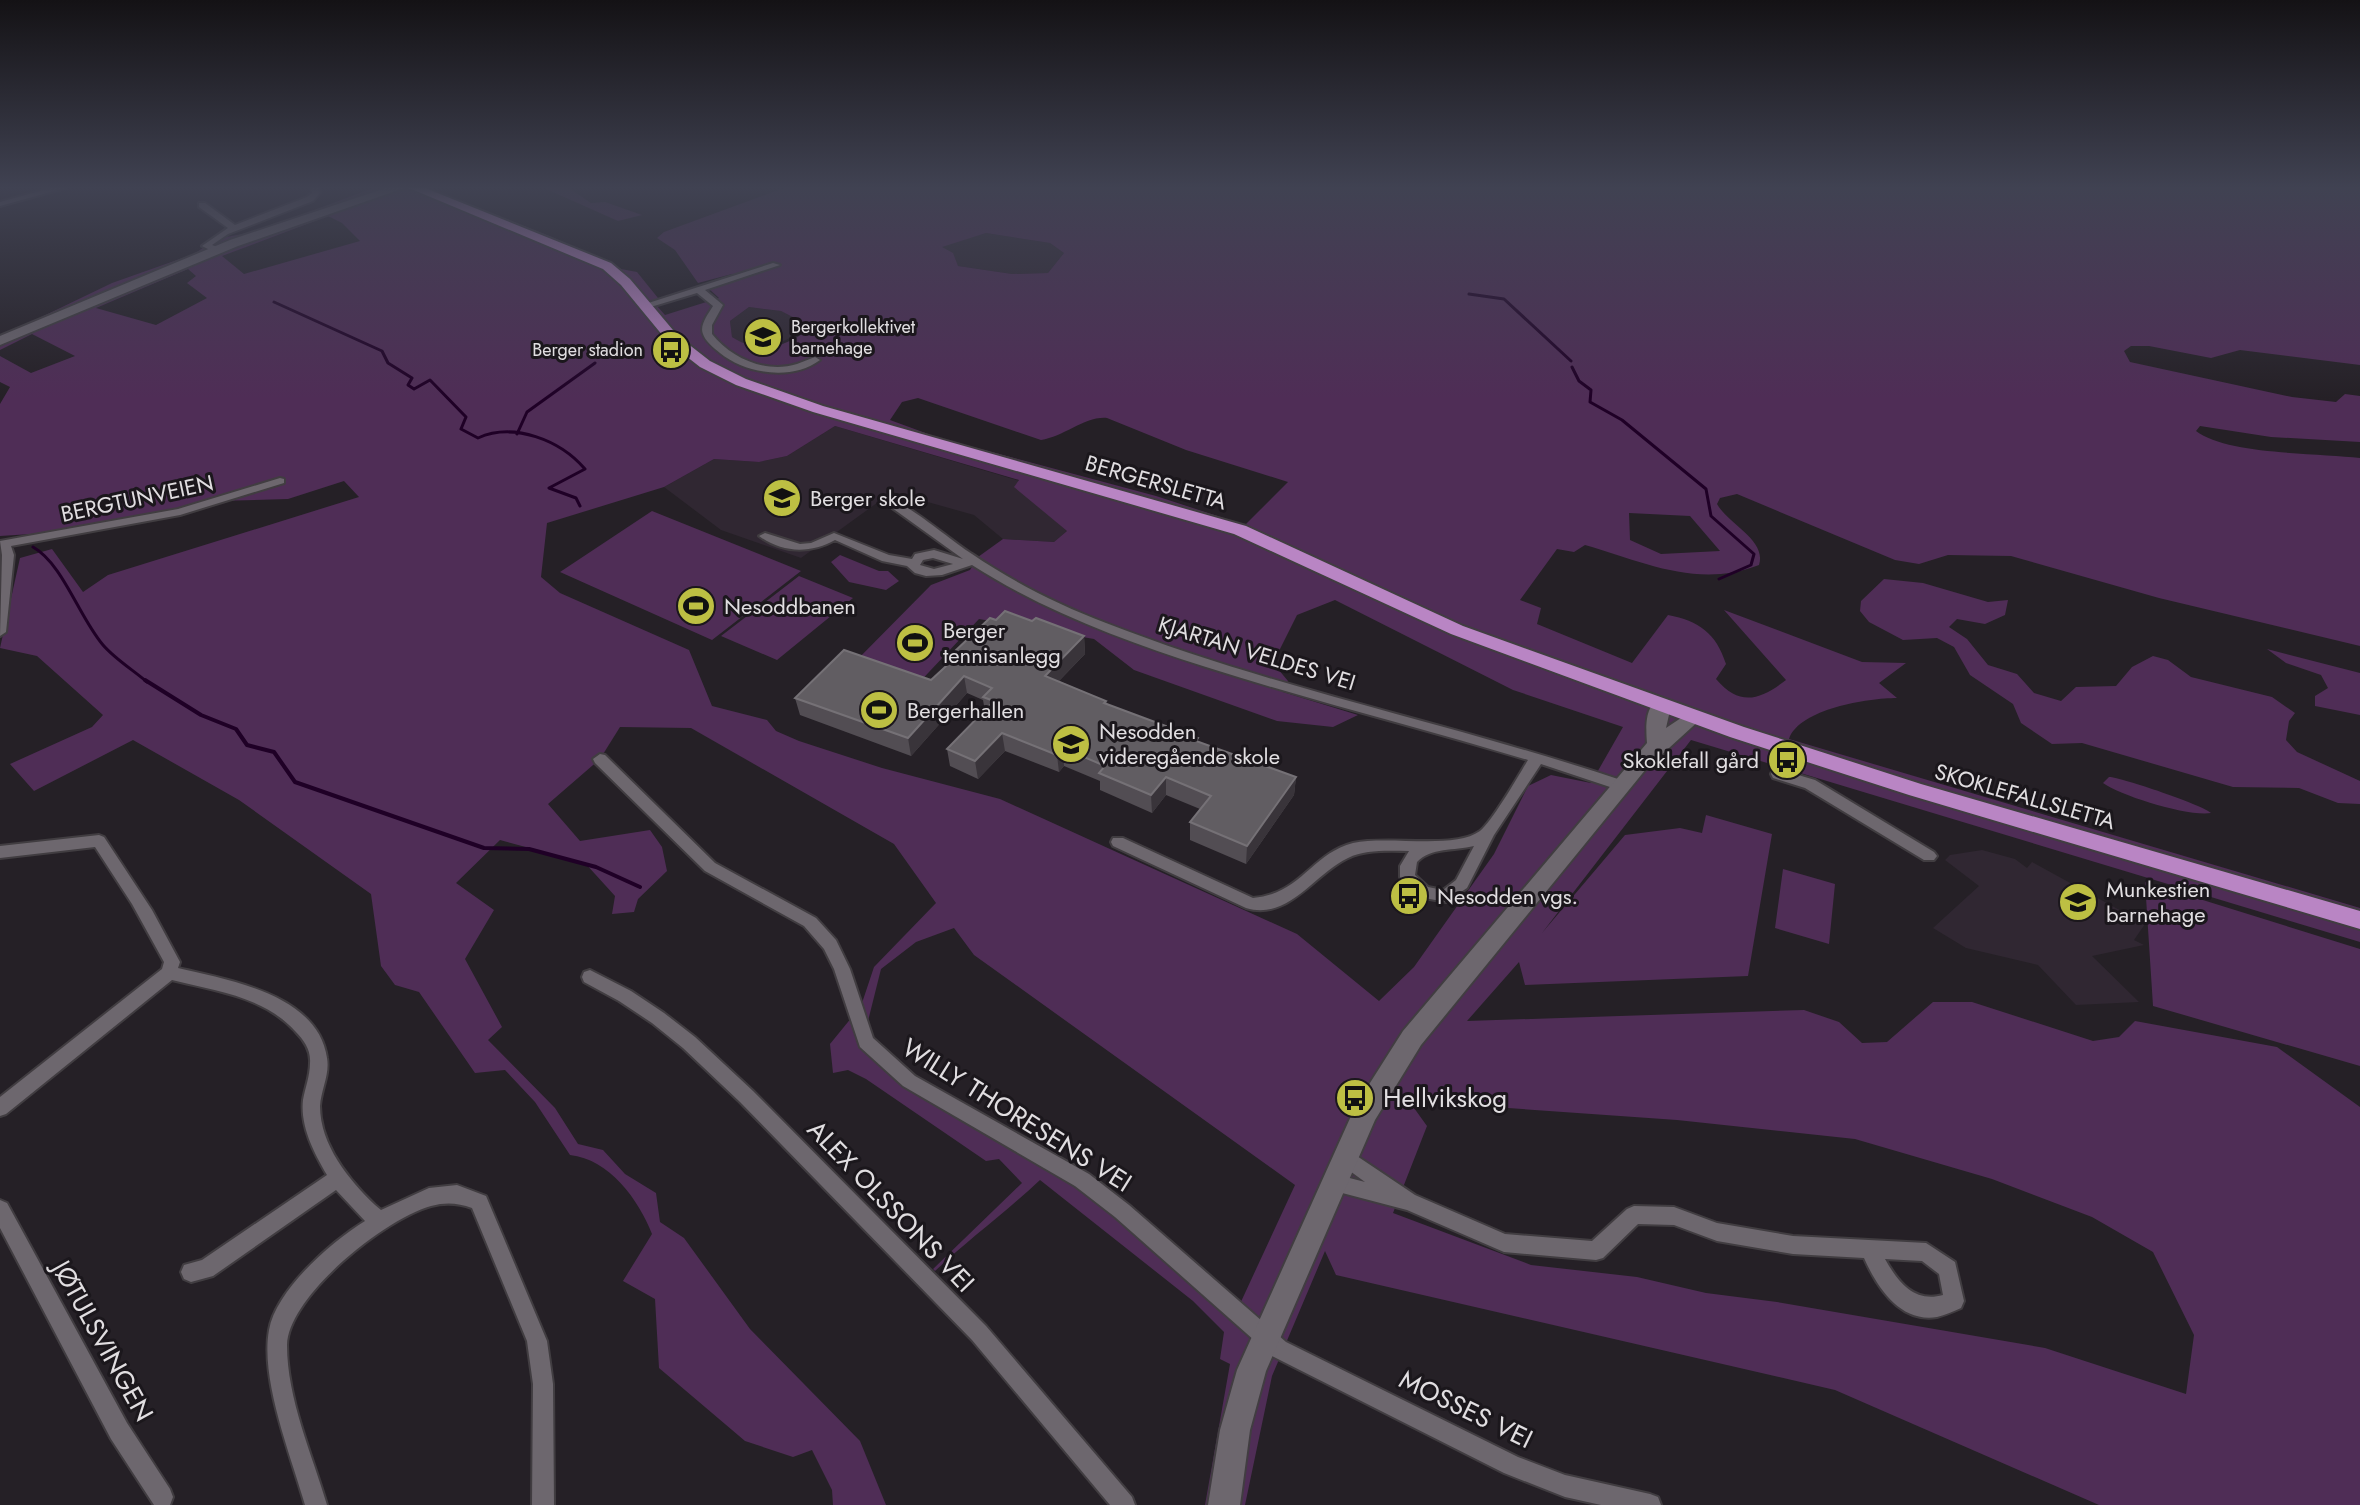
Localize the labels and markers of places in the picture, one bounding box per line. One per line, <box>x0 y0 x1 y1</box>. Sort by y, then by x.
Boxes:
place label: Bergerkollektivet barnehage <box>791 314 916 361</box>
school or university icon: Bergerkollektivet barnehage <box>742 316 784 358</box>
bus stop icon: Berger stadion <box>650 329 692 371</box>
place label: Berger stadion <box>532 337 643 363</box>
school or university icon: Berger skole <box>761 477 803 519</box>
place label: Berger skole <box>810 482 925 514</box>
sports icon: Nesoddbanen <box>675 585 717 627</box>
place label: Nesoddbanen <box>724 590 856 622</box>
place label: Berger tennisanlegg <box>943 614 1061 671</box>
sports icon: Berger tennisanlegg <box>894 622 936 664</box>
sports icon: Bergerhallen <box>858 689 900 731</box>
place label: Bergerhallen <box>907 694 1024 726</box>
place label: Nesodden videregående skole <box>1099 715 1280 772</box>
school or university icon: Nesodden videregående skole <box>1050 723 1092 765</box>
bus stop icon: Skoklefall gård <box>1766 739 1808 781</box>
place label: Skoklefall gård <box>1623 744 1759 776</box>
place label: Munkestien barnehage <box>2106 873 2210 930</box>
bus stop icon: Nesodden vgs. <box>1388 875 1430 917</box>
place label: Nesodden vgs. <box>1437 880 1578 912</box>
school or university icon: Munkestien barnehage <box>2057 881 2099 923</box>
bus stop icon: Hellvikskog <box>1334 1077 1376 1119</box>
place label: Hellvikskog <box>1383 1079 1507 1117</box>

